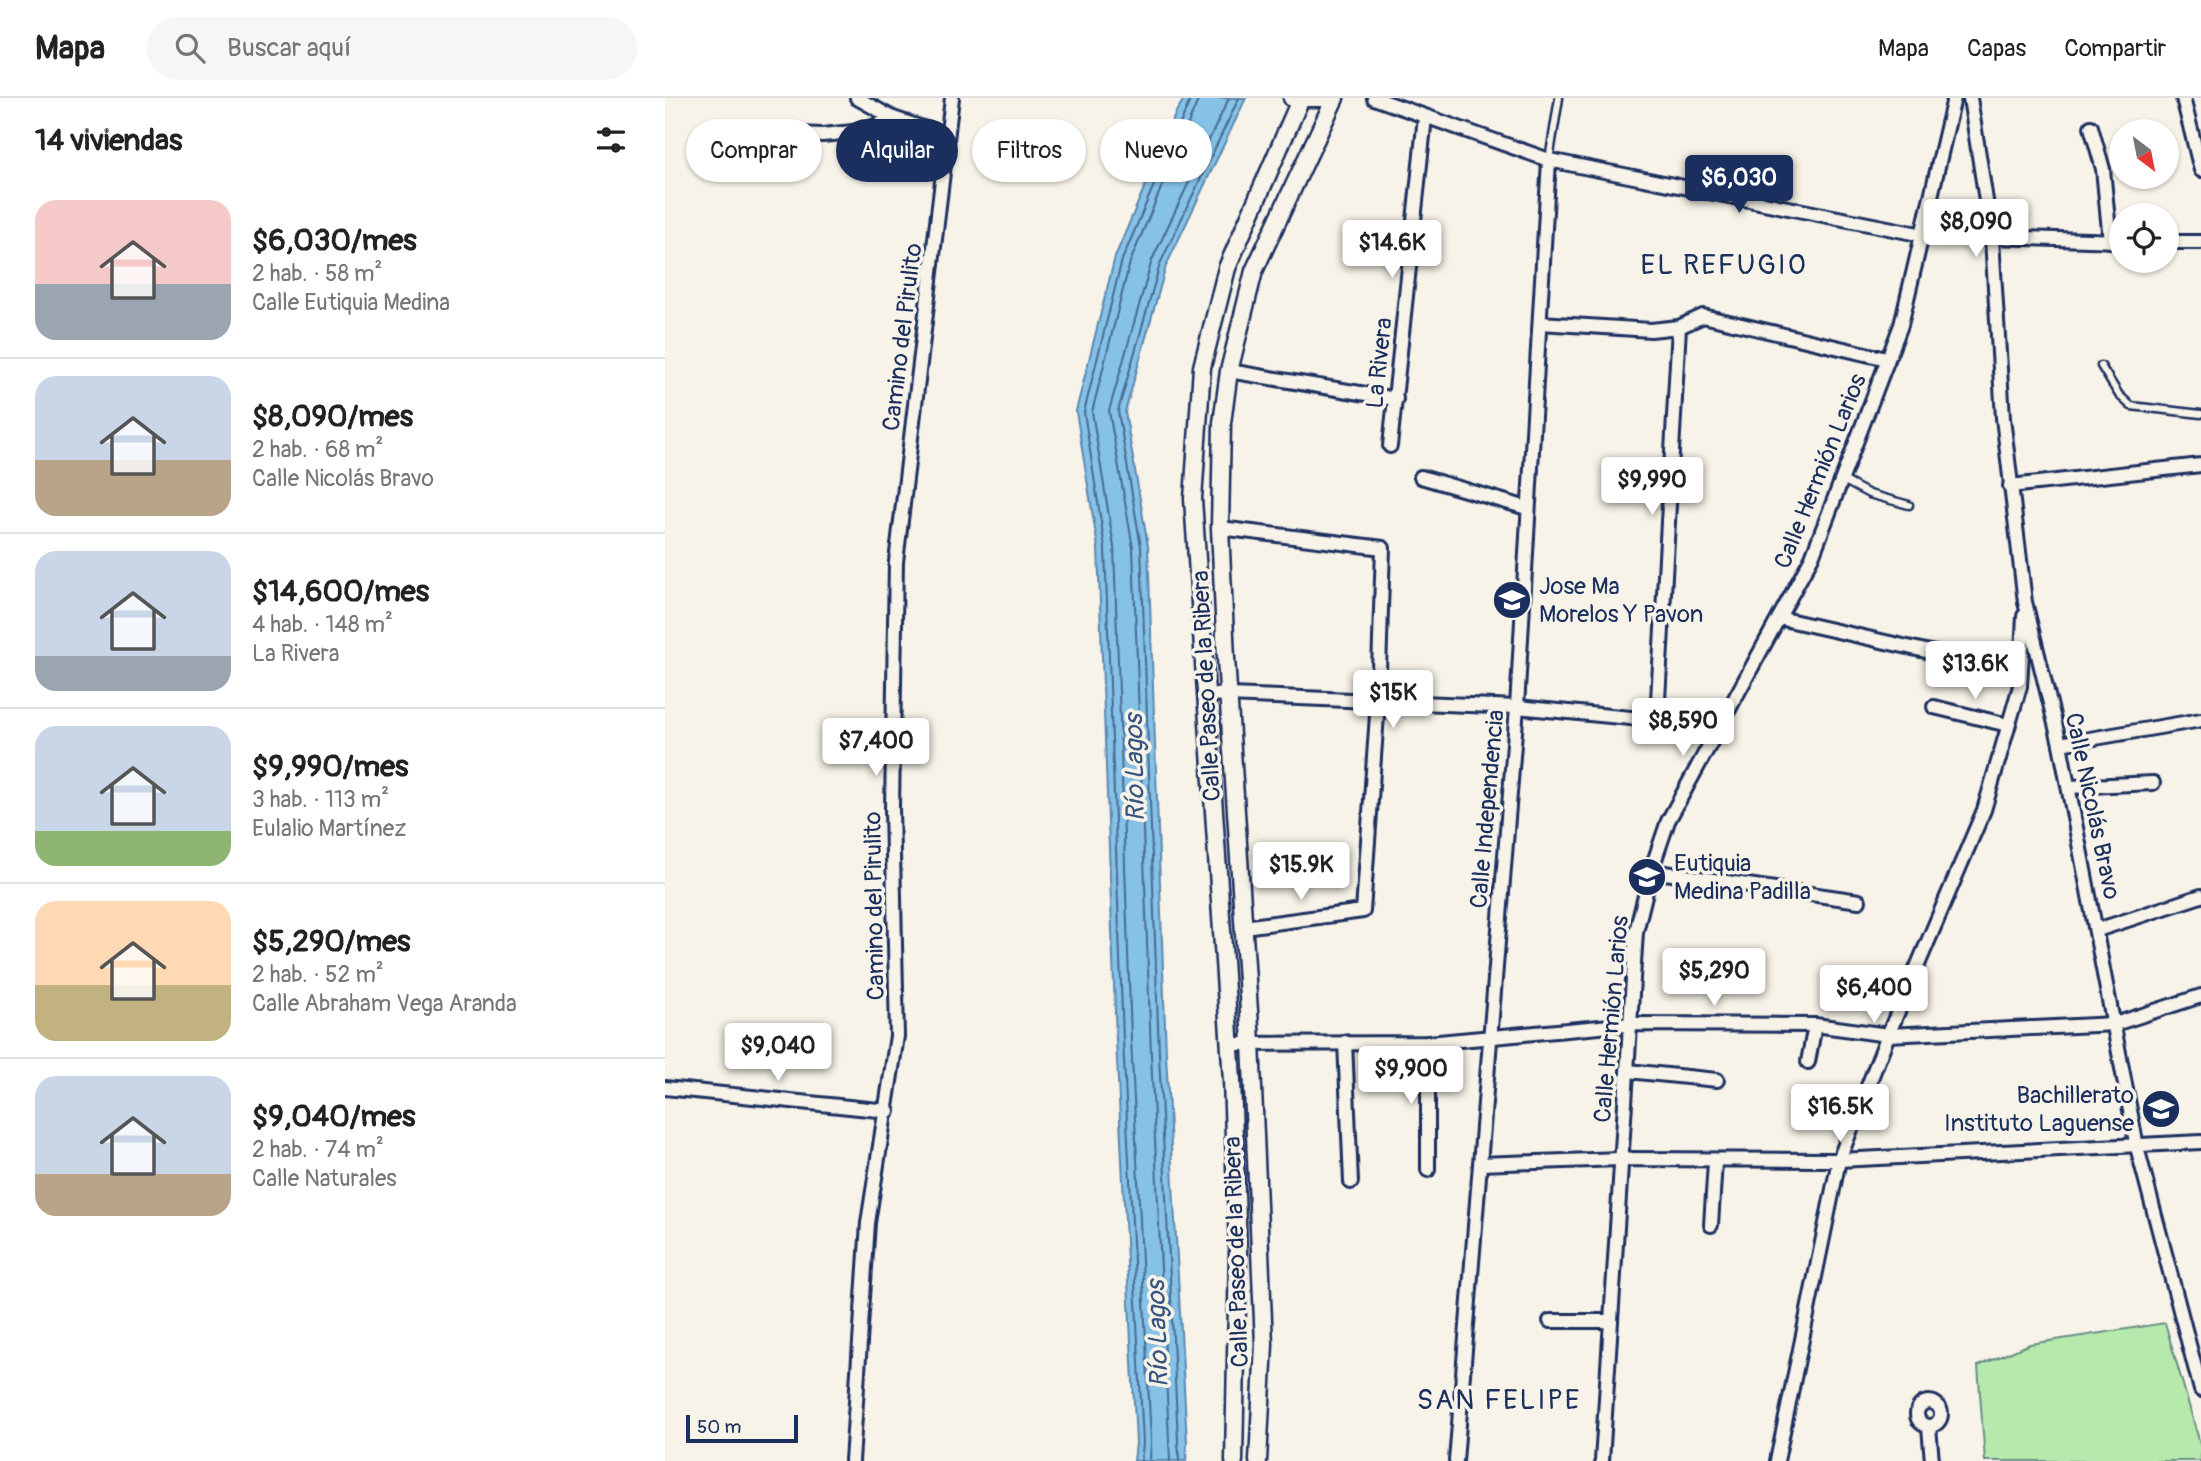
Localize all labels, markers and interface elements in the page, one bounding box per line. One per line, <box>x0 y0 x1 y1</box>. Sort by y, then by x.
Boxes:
search box <box>147 17 637 80</box>
text: Mapa <box>35 28 105 69</box>
icon: search <box>171 29 209 67</box>
text: Buscar aquí <box>227 32 351 64</box>
text: Mapa <box>1878 34 1929 63</box>
text: Capas <box>1967 34 2026 63</box>
text: Compartir <box>2064 34 2166 63</box>
chip: Comprar <box>686 119 822 182</box>
chip: Alquilar <box>836 119 958 182</box>
chip: Filtros <box>972 119 1086 182</box>
chip: Nuevo <box>1100 119 1212 182</box>
north arrow <box>2109 119 2179 189</box>
map controls <box>2109 119 2179 273</box>
icon: filters <box>592 121 630 159</box>
text: 14 viviendas <box>35 122 182 159</box>
pin: $6,030 <box>1682 156 1796 215</box>
text: $6,030 <box>1701 163 1777 192</box>
pin: $8,090 <box>1919 200 2033 259</box>
button: locate <box>2109 203 2179 273</box>
text: $8,090 <box>1939 207 2013 236</box>
pin: $14.6K <box>1335 220 1449 280</box>
text: $6,030/mes <box>252 222 417 259</box>
icon: home <box>91 228 175 312</box>
text: $14.6K <box>1358 228 1426 257</box>
street label: Camino del Pirulito <box>877 241 928 433</box>
district label: EL REFUGIO <box>1641 248 1807 283</box>
text: 2 hab. · 58 m² <box>252 259 382 288</box>
text: Calle Eutiquia Medina <box>252 288 450 317</box>
street label: La Rivera <box>1360 316 1399 410</box>
street label: Calle Hermión Larios <box>1768 369 1873 573</box>
text: $8,090/mes <box>252 398 413 435</box>
icon: home <box>91 404 175 488</box>
text: 2 hab. · 68 m² <box>252 435 383 464</box>
pin: $9,990 <box>1595 458 1709 517</box>
text: Calle Nicolás Bravo <box>252 464 434 493</box>
text: $9,990 <box>1617 465 1687 494</box>
street label: Calle Paseo de la Ribera <box>1186 570 1227 802</box>
place label: Jose Ma Morelos Y Pavon <box>1539 572 1703 629</box>
text: $14,600/mes <box>252 573 429 610</box>
icon: home <box>91 579 175 663</box>
school or university icon: Jose Ma Morelos Y Pavon <box>1491 579 1533 621</box>
text: 4 hab. · 148 m² <box>252 610 393 639</box>
text: La Rivera <box>252 639 339 668</box>
pin: $13.6K <box>1918 642 2032 701</box>
text: $13.6K <box>1942 649 2008 678</box>
pin: $15K <box>1352 670 1434 730</box>
text: $15K <box>1369 678 1417 707</box>
pin: $8,590 <box>1626 698 1740 758</box>
text: $8,590 <box>1648 706 1718 735</box>
street label: Calle Independencia <box>1464 708 1511 910</box>
street label: Calle Nicolás Bravo <box>2059 710 2126 902</box>
water label: Río Lagos <box>1118 711 1152 822</box>
pin: $7,400 <box>819 718 933 778</box>
text: $7,400 <box>838 726 914 755</box>
text: $9,990/mes <box>252 748 408 785</box>
icon: home <box>91 754 175 838</box>
text: 3 hab. · 113 m² <box>252 785 389 814</box>
street label: Camino del Pirulito <box>858 811 891 1001</box>
text: Eulalio Martínez <box>252 814 406 843</box>
pin: $15.9K <box>1244 842 1358 902</box>
place label: Eutiquia Medina Padilla <box>1674 849 1811 906</box>
text: $15.9K <box>1269 850 1333 879</box>
school or university icon: Eutiquia Medina Padilla <box>1626 856 1668 898</box>
street label: Calle Hermión Larios <box>1588 914 1635 1124</box>
text: $5,290/mes <box>252 923 410 960</box>
icon: home <box>91 929 175 1013</box>
pin: $5,290 <box>1657 948 1771 1008</box>
text: $5,290 <box>1678 956 1750 985</box>
text: 2 hab. · 52 m² <box>252 960 384 989</box>
pin: $6,400 <box>1817 965 1931 1025</box>
text: $6,400 <box>1836 973 1912 1002</box>
text: Calle Abraham Vega Aranda <box>252 989 517 1018</box>
pin: $9,040 <box>721 1024 835 1083</box>
text: $9,040 <box>741 1031 815 1060</box>
pin: $9,900 <box>1354 1046 1468 1106</box>
text: $9,900 <box>1374 1054 1448 1083</box>
place label: Bachillerato Instituto Laguense <box>1944 1081 2134 1138</box>
pin: $16.5K <box>1783 1084 1897 1144</box>
school or university icon: Bachillerato Instituto Laguense <box>2140 1088 2182 1130</box>
text: $16.5K <box>1807 1092 1873 1121</box>
text: $9,040/mes <box>252 1098 415 1135</box>
icon: home <box>91 1104 175 1188</box>
text: 2 hab. · 74 m² <box>252 1135 384 1164</box>
street label: Calle Paseo de la Ribera <box>1218 1136 1255 1368</box>
text: Calle Naturales <box>252 1164 397 1193</box>
water label: Río Lagos <box>1140 1276 1176 1388</box>
district label: SAN FELIPE <box>1417 1383 1581 1418</box>
scale bar <box>686 1412 798 1444</box>
text: 50 m <box>697 1415 741 1439</box>

